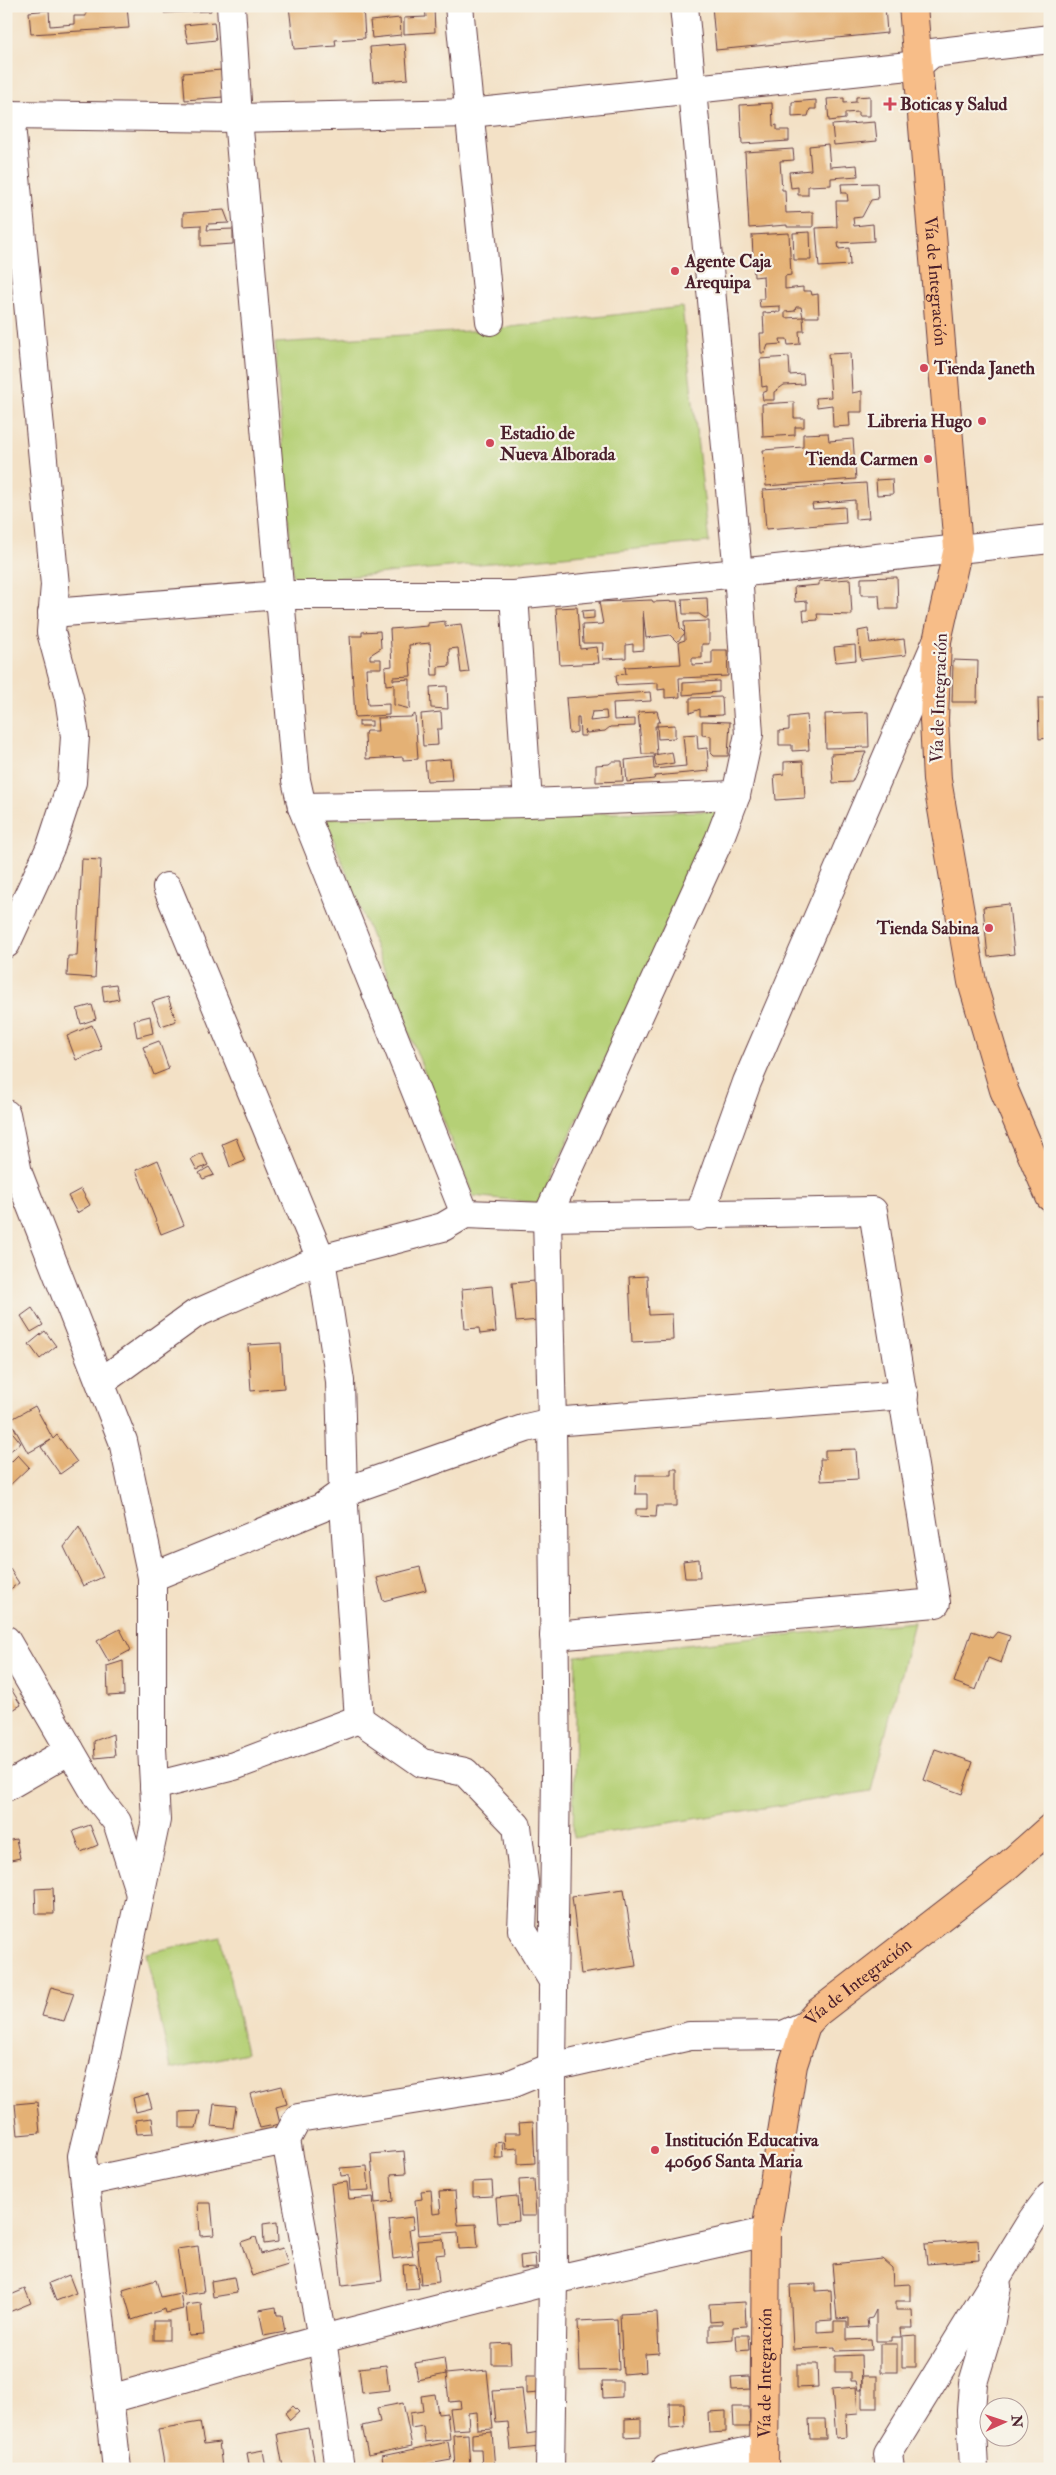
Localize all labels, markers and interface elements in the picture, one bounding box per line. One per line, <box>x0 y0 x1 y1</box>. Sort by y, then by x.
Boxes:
place label: Boticas y Salud <box>900 93 1008 116</box>
marker: Boticas y Salud <box>884 98 896 110</box>
street label: Vía de Integración <box>919 215 953 347</box>
place label: Agente Caja Arequipa <box>684 250 772 294</box>
marker: Agente Caja Arequipa <box>669 265 681 277</box>
place label: Tienda Janeth <box>933 357 1036 380</box>
marker: Tienda Janeth <box>918 362 930 374</box>
place label: Libreria Hugo <box>867 410 972 433</box>
marker: Libreria Hugo <box>976 415 988 427</box>
place label: Estadio de Nueva Alborada <box>499 422 616 466</box>
marker: Estadio de Nueva Alborada <box>484 437 496 449</box>
place label: Tienda Carmen <box>804 448 919 471</box>
marker: Tienda Carmen <box>922 453 934 465</box>
street label: Vía de Integración <box>925 633 953 763</box>
place label: Tienda Sabina <box>876 917 980 940</box>
marker: Tienda Sabina <box>983 922 995 934</box>
street label: Vía de Integración <box>799 1933 916 2031</box>
place label: Institución Educativa 40696 Santa Maria <box>664 2129 819 2173</box>
marker: Institución Educativa 40696 Santa Maria <box>649 2144 661 2156</box>
street label: Vía de Integración <box>753 2308 777 2438</box>
north arrow <box>978 2398 1028 2448</box>
text: N <box>1008 2414 1025 2429</box>

